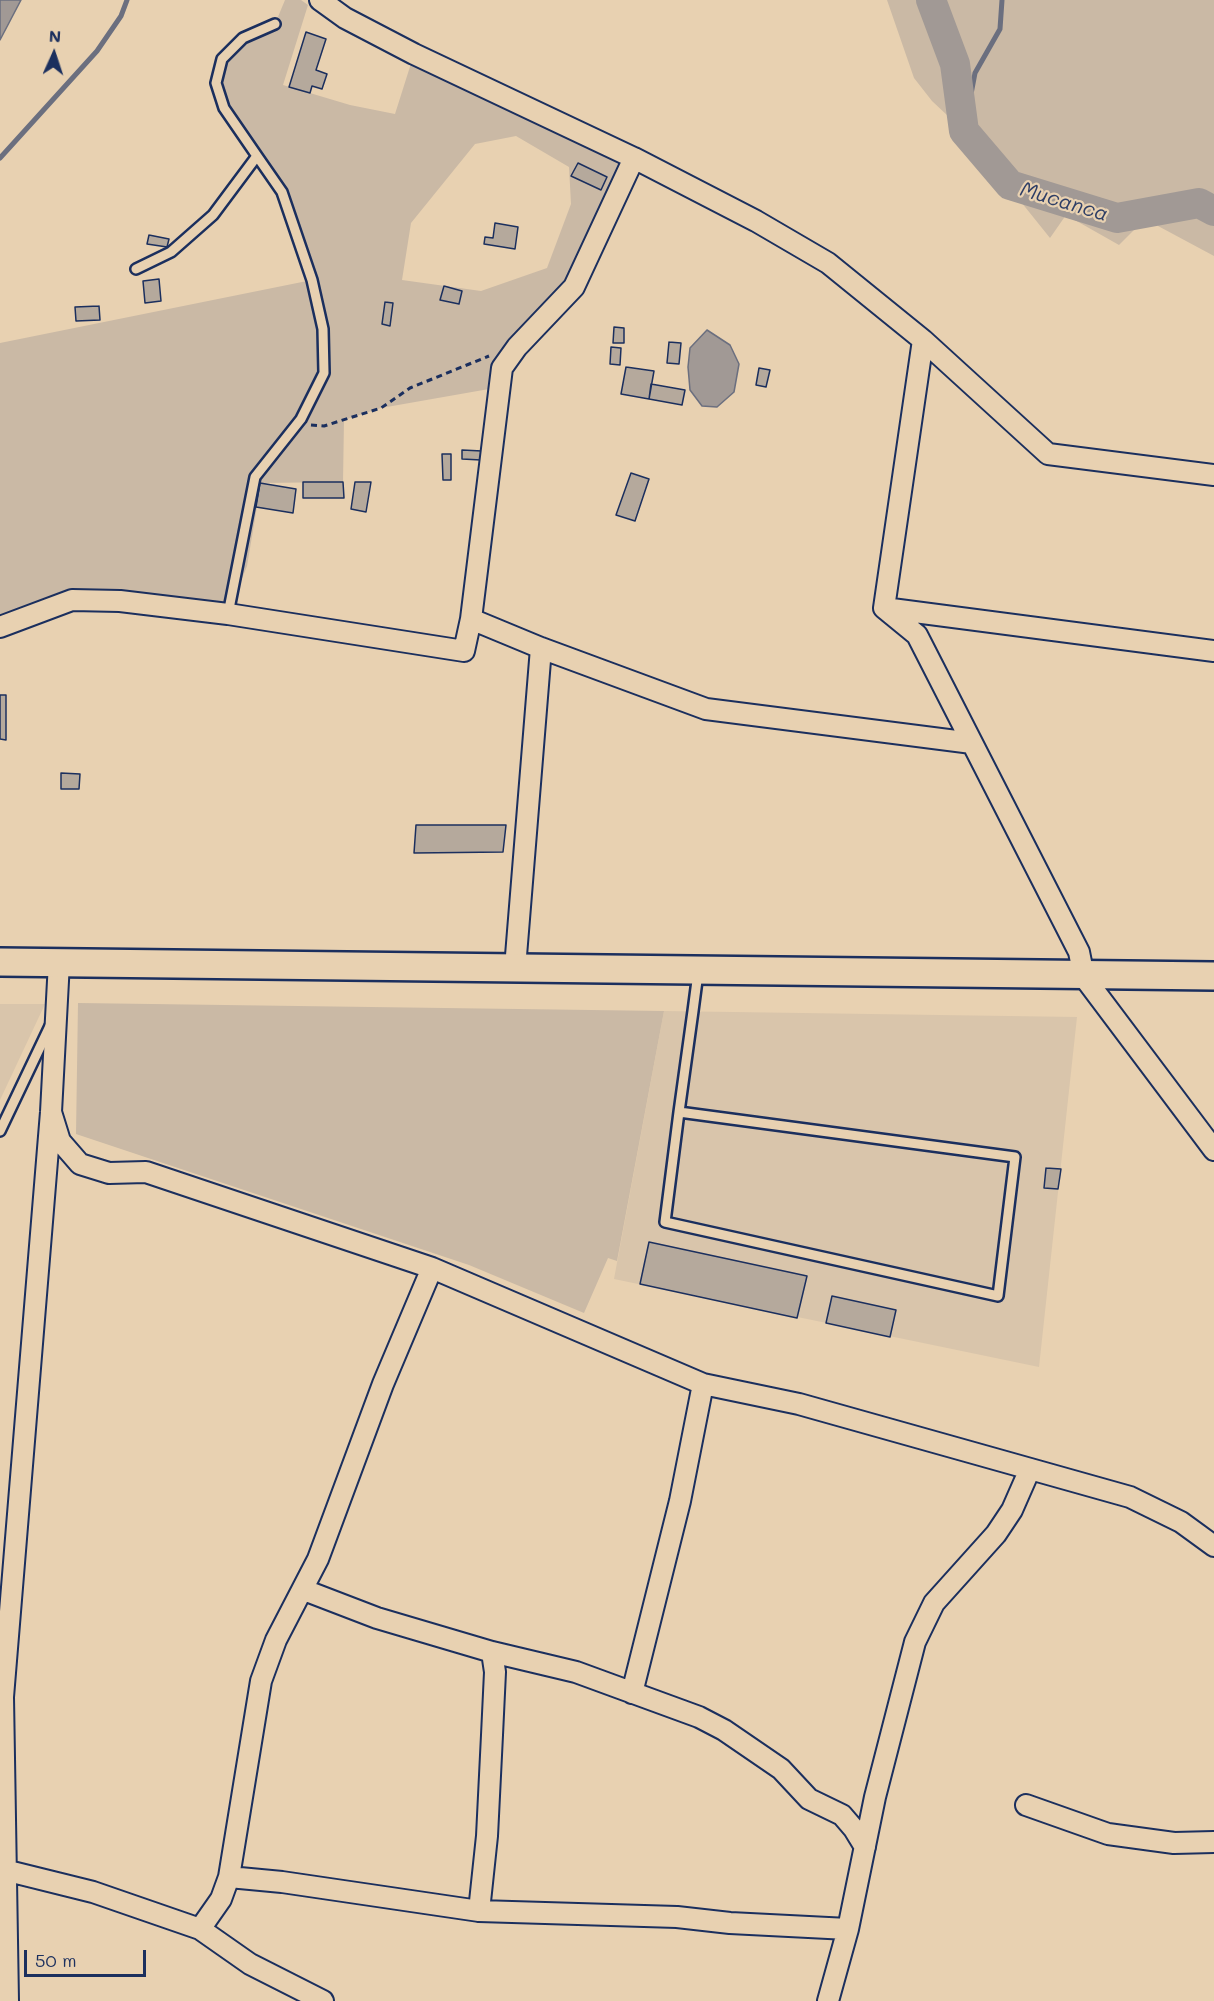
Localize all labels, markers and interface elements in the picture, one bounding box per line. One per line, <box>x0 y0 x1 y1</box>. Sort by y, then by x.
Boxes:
north arrow <box>24 24 84 84</box>
text: N <box>48 25 62 46</box>
water label: Mucanca <box>1017 177 1111 227</box>
scale bar <box>27 1938 148 1976</box>
text: 50 m <box>35 1948 77 1972</box>

